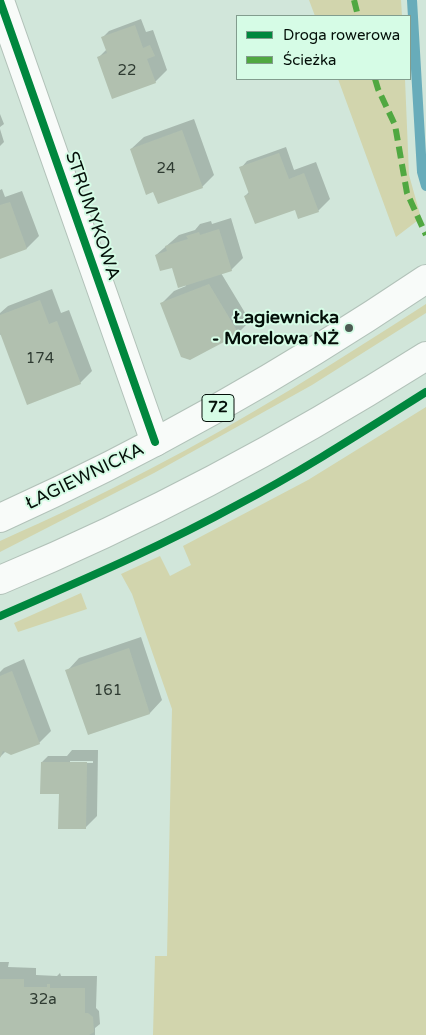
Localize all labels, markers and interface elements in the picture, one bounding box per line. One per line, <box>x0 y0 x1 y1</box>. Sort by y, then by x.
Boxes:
legend <box>236 15 411 80</box>
text: Droga rowerowa <box>283 26 400 44</box>
text: Ścieżka <box>283 51 336 69</box>
house number: 22 <box>118 62 136 80</box>
street label: STRUMYKOWA <box>60 149 124 283</box>
house number: 24 <box>157 160 175 178</box>
place label: Łagiewnicka - Morelowa NŻ <box>212 307 339 350</box>
marker: Łagiewnicka - Morelowa NŻ <box>343 322 355 334</box>
house number: 174 <box>26 350 54 368</box>
road number: 72 <box>202 394 234 422</box>
street label: ŁAGIEWNICKA <box>22 439 148 515</box>
house number: 161 <box>94 682 122 700</box>
house number: 32a <box>29 991 57 1009</box>

